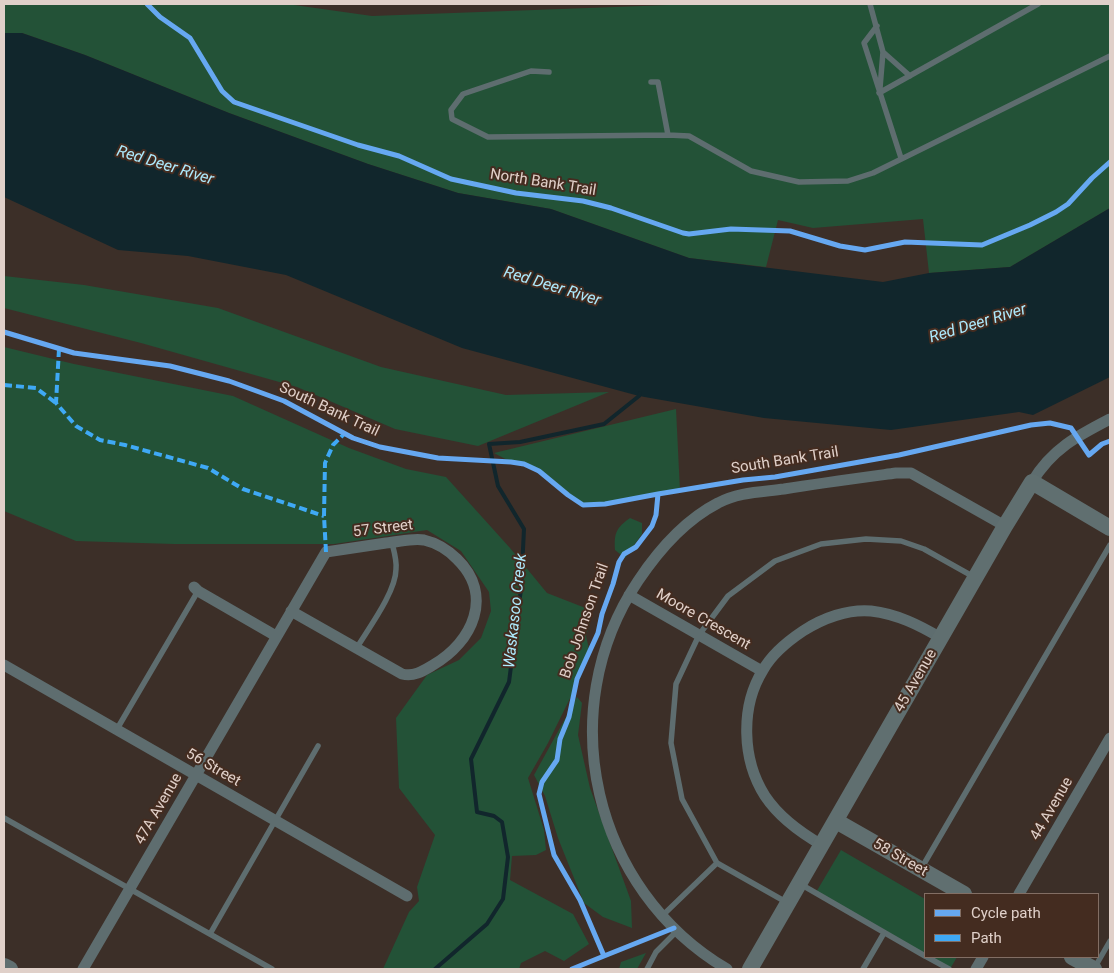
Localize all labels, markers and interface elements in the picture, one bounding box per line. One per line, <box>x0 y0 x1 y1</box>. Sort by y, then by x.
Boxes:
water label: Red Deer River <box>114 142 216 190</box>
street label: North Bank Trail <box>489 166 597 200</box>
water label: Red Deer River <box>501 263 603 311</box>
water label: Red Deer River <box>927 300 1029 348</box>
street label: South Bank Trail <box>276 379 382 441</box>
street label: South Bank Trail <box>730 444 840 478</box>
street label: 57 Street <box>352 516 414 542</box>
water label: Waskasoo Creek <box>500 553 532 669</box>
street label: Bob Johnson Trail <box>557 561 613 681</box>
street label: Moore Crescent <box>653 586 753 654</box>
street label: 45 Avenue <box>891 646 941 716</box>
street label: 56 Street <box>182 745 244 791</box>
street label: 47A Avenue <box>131 770 187 848</box>
street label: 44 Avenue <box>1027 774 1077 844</box>
street label: 58 Street <box>869 835 931 881</box>
legend <box>924 893 1099 958</box>
text: Cycle path <box>971 904 1041 922</box>
text: Path <box>971 929 1002 947</box>

